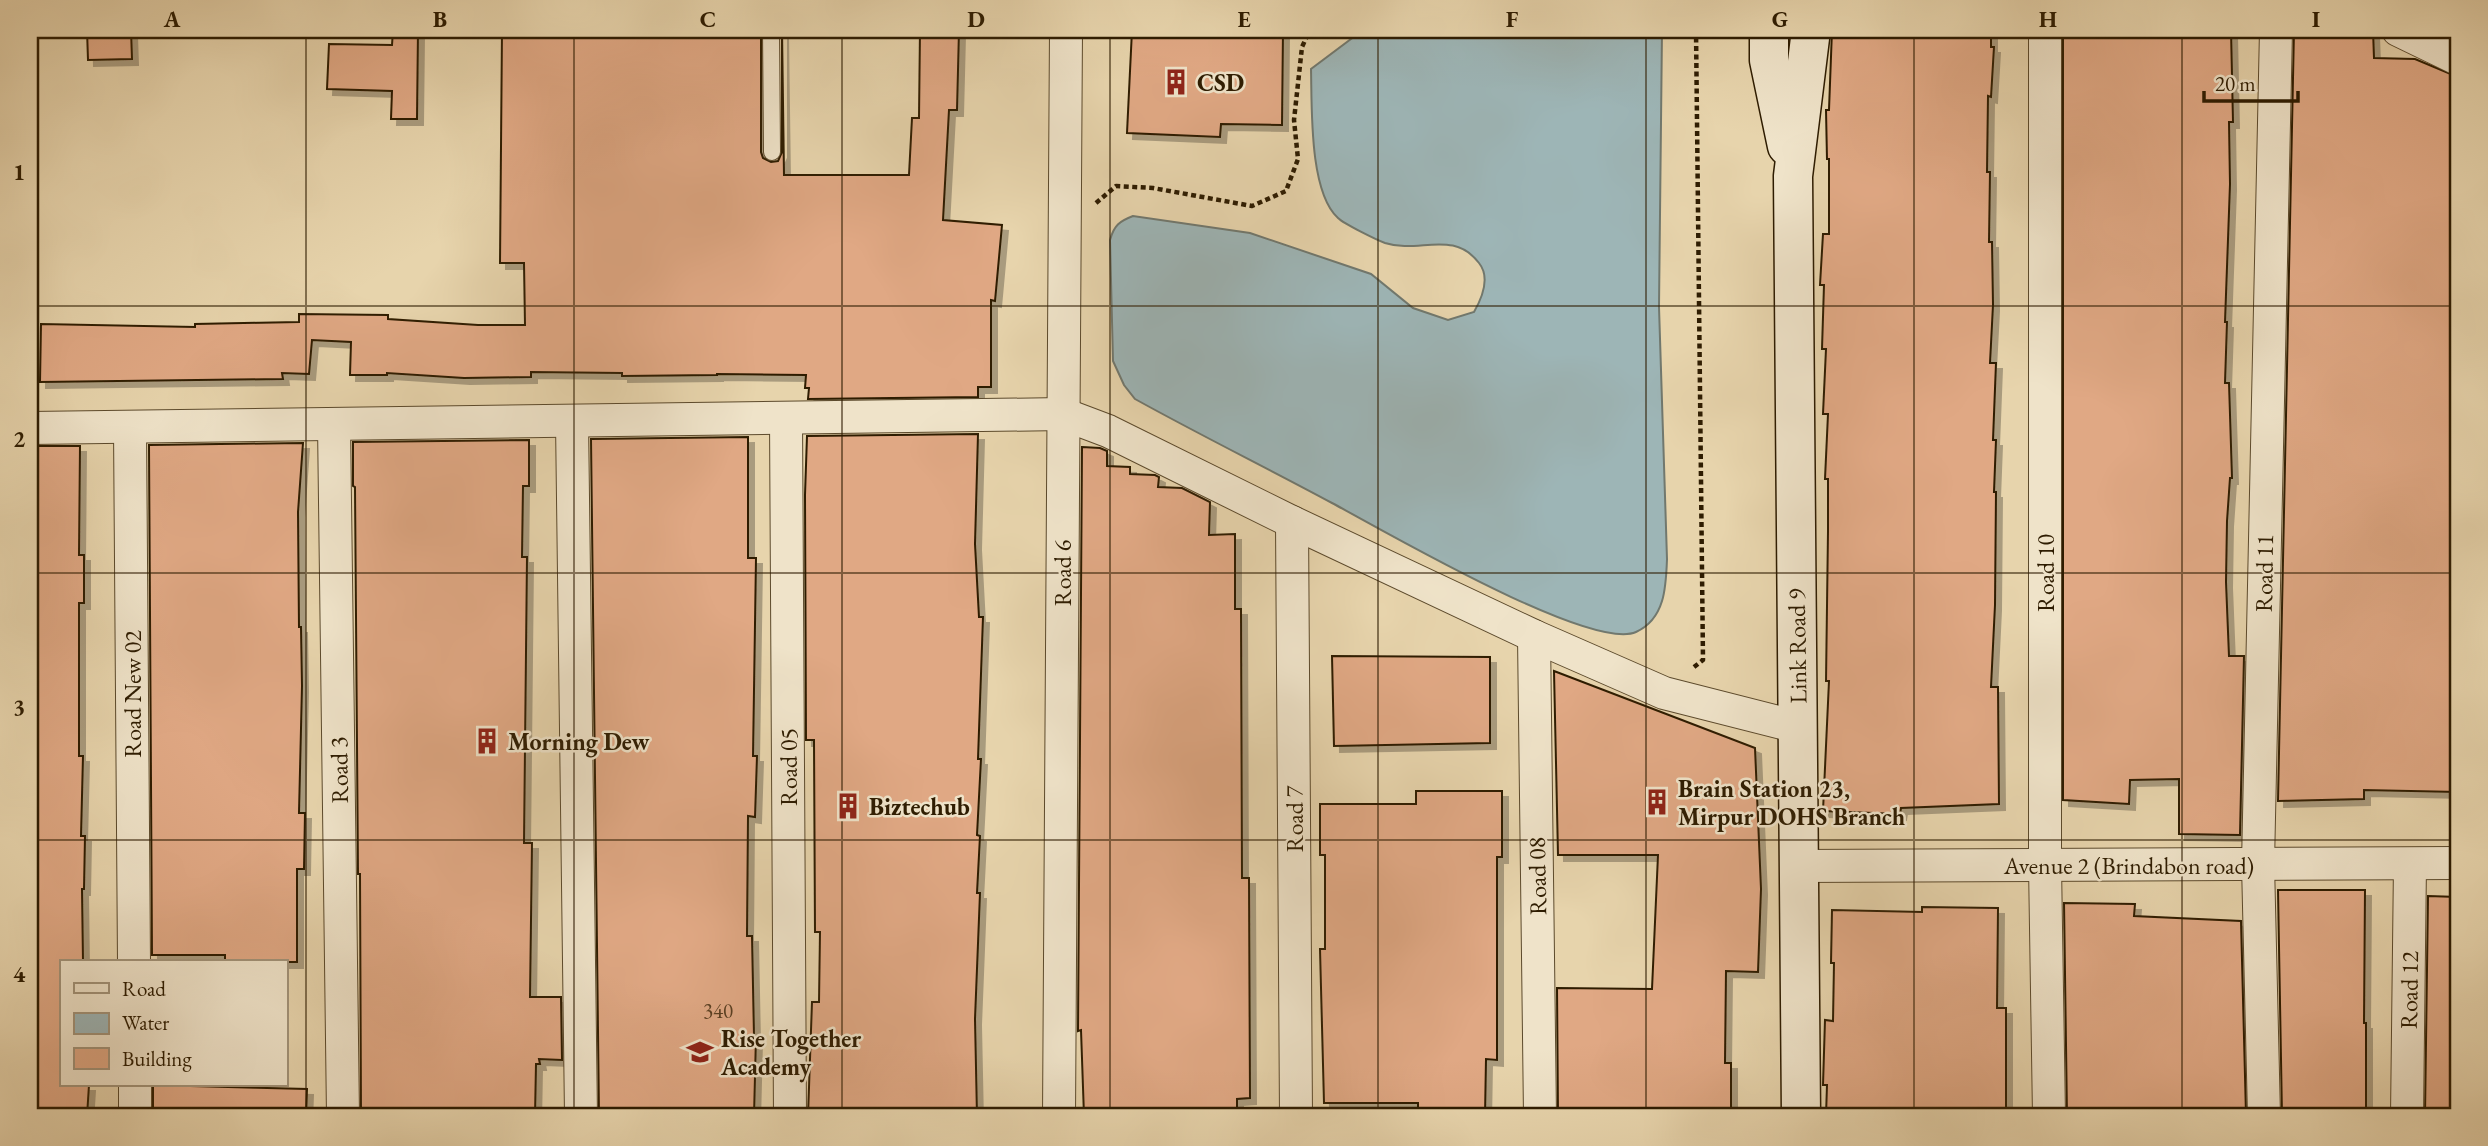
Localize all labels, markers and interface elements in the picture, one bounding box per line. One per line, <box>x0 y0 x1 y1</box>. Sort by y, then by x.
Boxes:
text: A <box>163 4 181 34</box>
text: B <box>433 4 447 34</box>
text: C <box>700 4 716 34</box>
text: D <box>967 4 985 34</box>
text: E <box>1237 4 1251 34</box>
text: F <box>1506 4 1519 34</box>
text: G <box>1772 4 1788 34</box>
text: H <box>2039 4 2057 34</box>
text: I <box>2312 4 2320 34</box>
scale bar <box>2204 60 2299 104</box>
building icon: CSD <box>1161 67 1191 97</box>
place label: CSD <box>1197 67 1244 98</box>
text: 20 m <box>2215 70 2256 97</box>
text: 1 <box>13 157 25 187</box>
text: 2 <box>13 424 25 454</box>
street label: Road 10 <box>2030 534 2061 612</box>
street label: Road 11 <box>2248 534 2280 612</box>
street label: Road 6 <box>1047 540 1078 606</box>
street label: Link Road 9 <box>1780 588 1814 704</box>
street label: Road New 02 <box>117 630 148 758</box>
text: 3 <box>13 692 25 722</box>
building icon: Morning Dew <box>472 726 502 756</box>
place label: Morning Dew <box>508 726 650 758</box>
street label: Road 05 <box>773 728 804 806</box>
street label: Road 3 <box>323 736 355 804</box>
place label: Brain Station 23, Mirpur DOHS Branch <box>1678 773 1906 832</box>
street label: Road 7 <box>1279 785 1310 852</box>
building icon: Brain Station 23, Mirpur DOHS Branch <box>1642 787 1672 817</box>
building icon: Biztechub <box>833 791 863 821</box>
place label: Biztechub <box>869 791 970 822</box>
street label: Road 08 <box>1521 837 1553 915</box>
street label: Avenue 2 (Brindabon road) <box>2003 850 2254 881</box>
street label: Road 12 <box>2393 950 2425 1029</box>
text: 4 <box>13 959 26 989</box>
legend <box>60 960 287 1086</box>
text: Road <box>122 975 166 1002</box>
house number: 340 <box>703 997 733 1024</box>
text: Water <box>122 1009 169 1036</box>
place label: Rise Together Academy <box>720 1023 861 1083</box>
school or university icon: Rise Together Academy <box>685 1037 715 1067</box>
text: Building <box>122 1045 192 1072</box>

